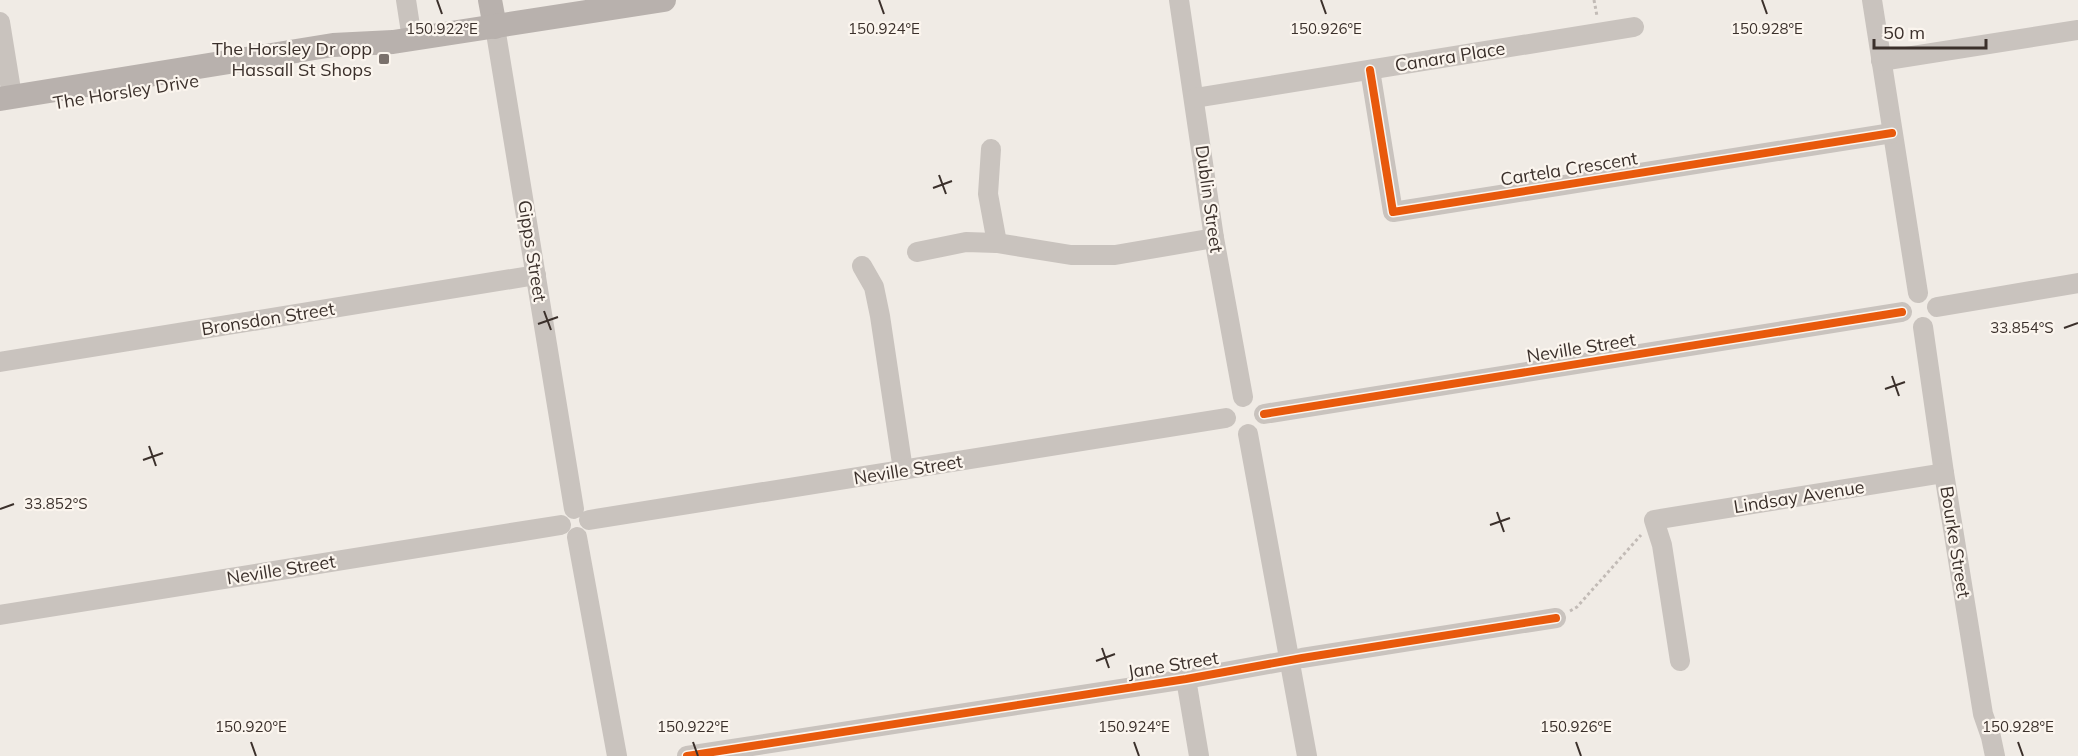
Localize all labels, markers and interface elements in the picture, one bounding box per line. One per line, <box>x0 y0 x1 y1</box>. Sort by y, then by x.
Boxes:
scale bar <box>1874 12 1986 50</box>
text: 150.922°E <box>406 19 478 38</box>
text: 150.924°E <box>848 19 920 38</box>
text: 150.926°E <box>1290 19 1362 38</box>
text: 150.928°E <box>1731 19 1803 38</box>
text: 50 m <box>1883 21 1925 44</box>
street label: Canara Place <box>1393 36 1507 77</box>
place label: The Horsley Dr opp Hassall St Shops <box>212 37 372 81</box>
marker: The Horsley Dr opp Hassall St Shops <box>377 52 391 66</box>
street label: The Horsley Drive <box>52 69 200 114</box>
street label: Dublin Street <box>1191 144 1228 254</box>
street label: Cartela Crescent <box>1499 146 1639 191</box>
street label: Gipps Street <box>513 199 552 303</box>
street label: Bronsdon Street <box>200 297 336 340</box>
text: 33.854°S <box>1990 318 2054 337</box>
street label: Neville Street <box>1525 328 1637 367</box>
street label: Neville Street <box>852 450 964 489</box>
street label: Lindsay Avenue <box>1732 475 1866 518</box>
street label: Bourke Street <box>1935 484 1976 599</box>
text: 33.852°S <box>24 494 88 513</box>
street label: Neville Street <box>225 550 337 589</box>
street label: Jane Street <box>1126 646 1220 683</box>
text: 150.920°E <box>215 717 287 736</box>
text: 150.922°E <box>657 717 729 736</box>
text: 150.924°E <box>1098 717 1170 736</box>
text: 150.926°E <box>1540 717 1612 736</box>
text: 150.928°E <box>1982 717 2054 736</box>

